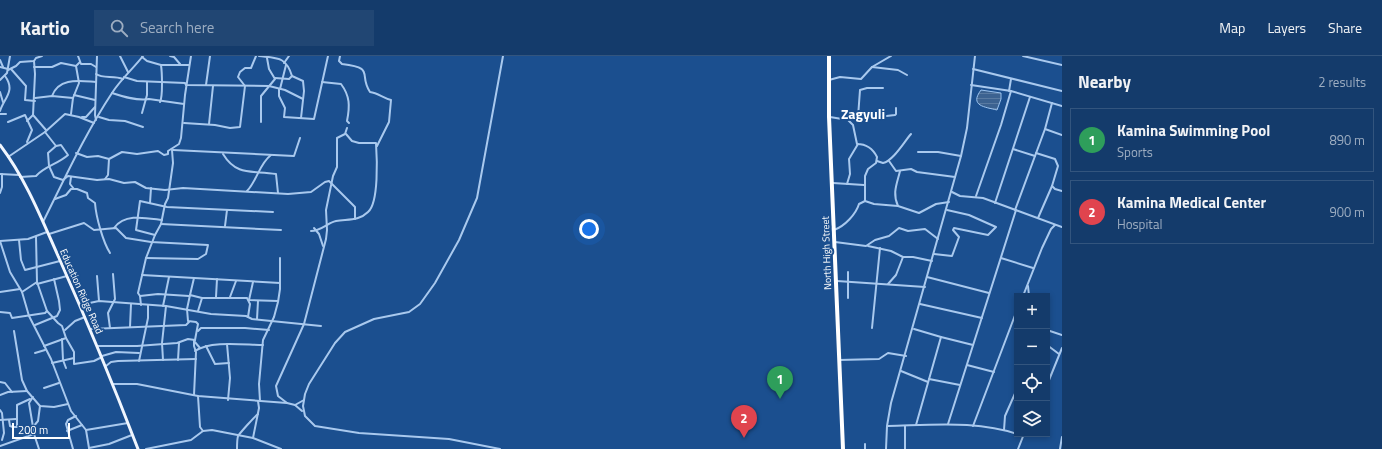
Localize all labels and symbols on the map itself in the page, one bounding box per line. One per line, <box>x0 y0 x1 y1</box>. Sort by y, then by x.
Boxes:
district label: Zagyuli <box>841 103 885 124</box>
street label: North High Street <box>818 215 835 290</box>
your location <box>579 219 599 239</box>
street label: Education Ridge Road <box>56 246 107 336</box>
pin: 1 <box>767 366 793 399</box>
pin: 2 <box>731 405 757 438</box>
scale bar <box>12 421 70 440</box>

